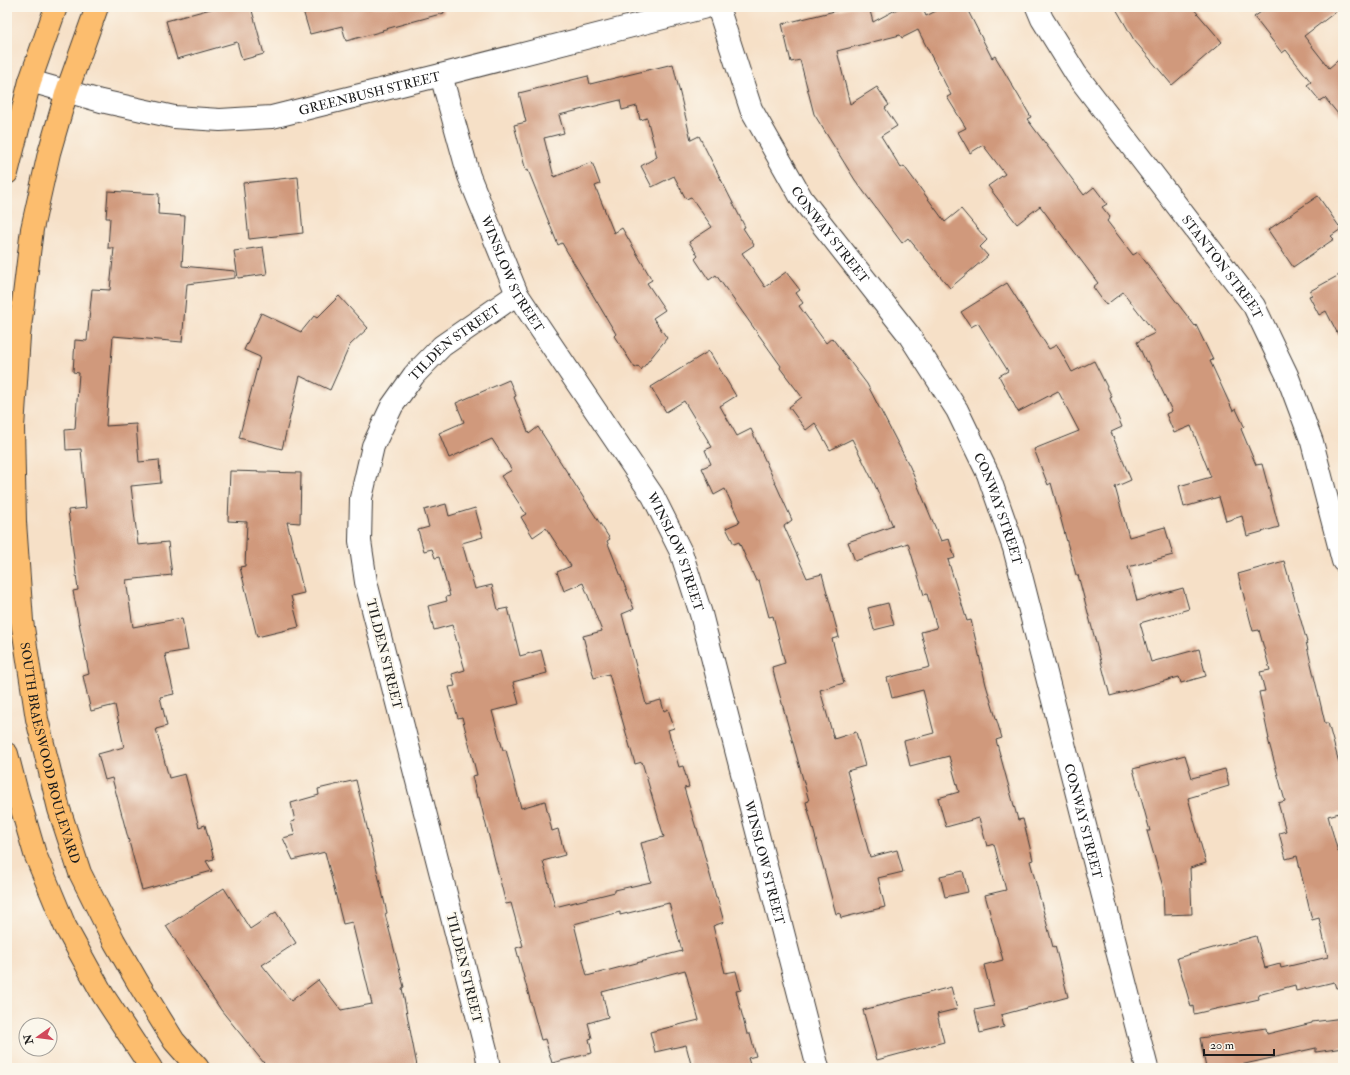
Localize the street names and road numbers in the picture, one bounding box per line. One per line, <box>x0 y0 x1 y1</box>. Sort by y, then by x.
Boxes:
street label: GREENBUSH STREET <box>297 68 442 119</box>
street label: CONWAY STREET <box>787 184 872 287</box>
street label: STANTON STREET <box>1178 212 1266 322</box>
street label: WINSLOW STREET <box>477 213 547 335</box>
street label: TILDEN STREET <box>406 301 504 384</box>
street label: CONWAY STREET <box>970 450 1025 567</box>
street label: WINSLOW STREET <box>643 489 707 614</box>
street label: TILDEN STREET <box>363 597 406 711</box>
street label: SOUTH BRAESWOOD BOULEVARD <box>16 641 83 866</box>
street label: CONWAY STREET <box>1060 762 1105 881</box>
street label: WINSLOW STREET <box>740 798 788 927</box>
street label: TILDEN STREET <box>443 911 486 1025</box>

